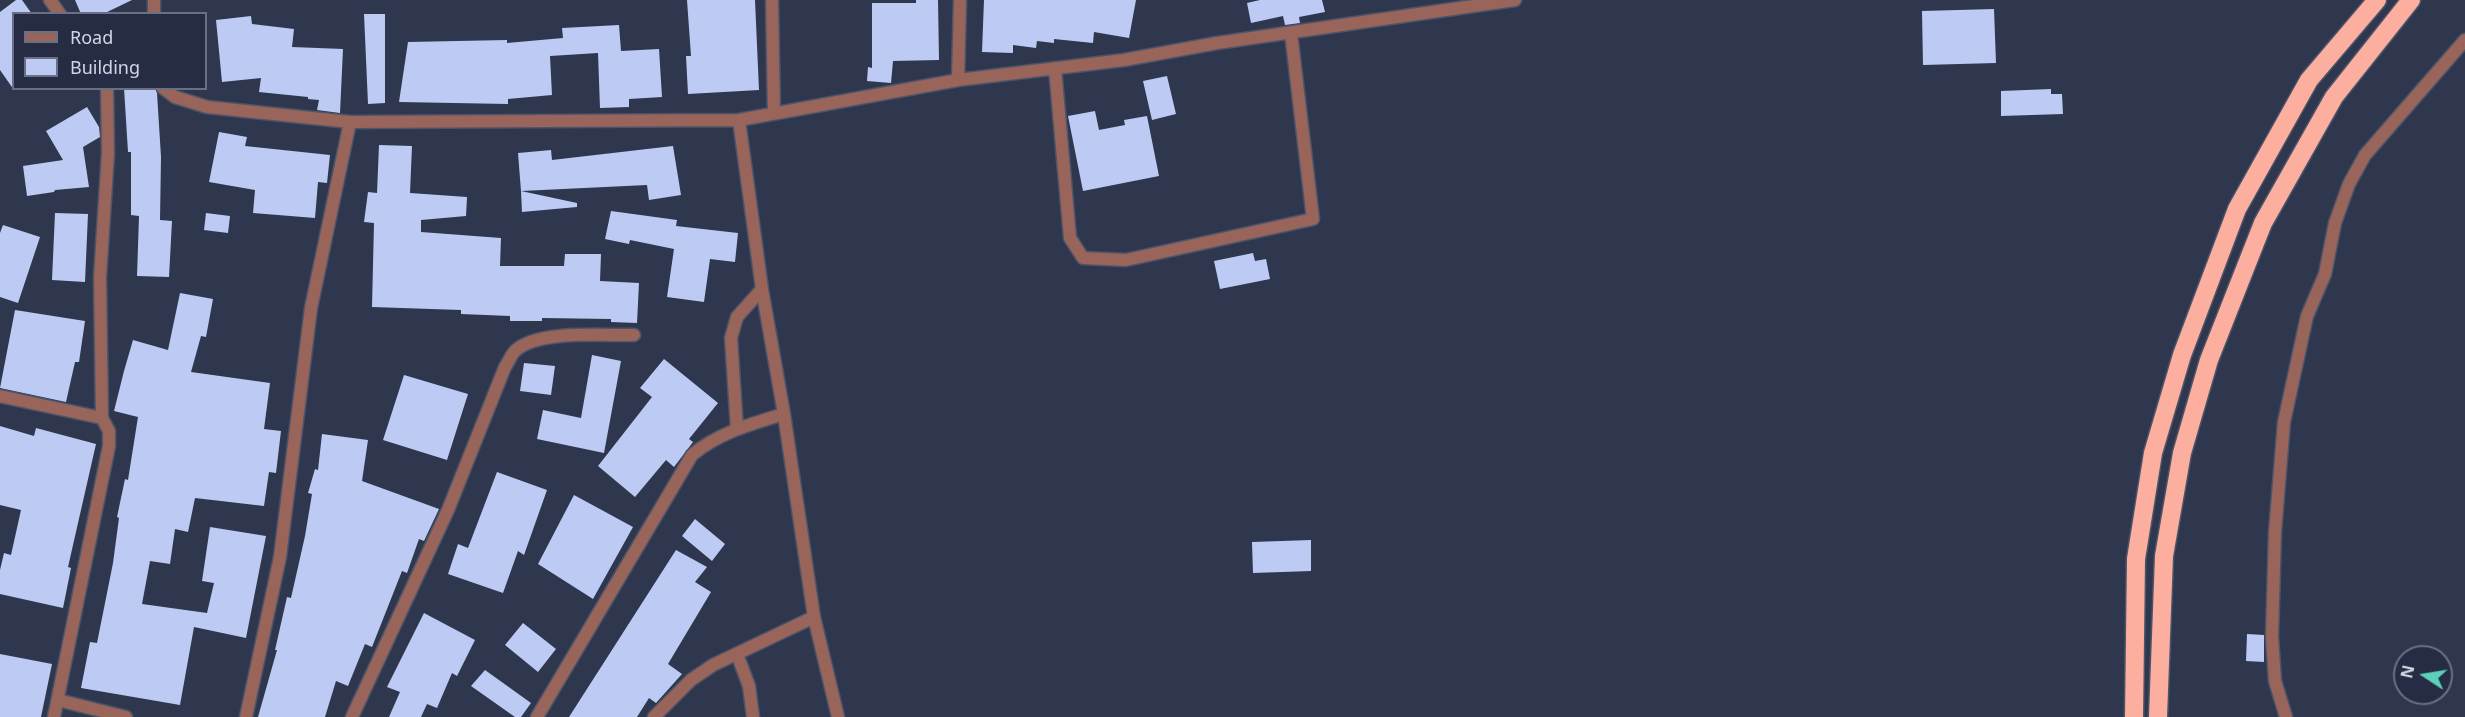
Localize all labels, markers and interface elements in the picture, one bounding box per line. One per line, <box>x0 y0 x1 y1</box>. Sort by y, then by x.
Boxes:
legend <box>12 12 207 90</box>
text: Road <box>70 25 113 49</box>
text: Building <box>70 55 140 79</box>
north arrow <box>2393 645 2453 705</box>
text: N <box>2395 663 2419 680</box>

